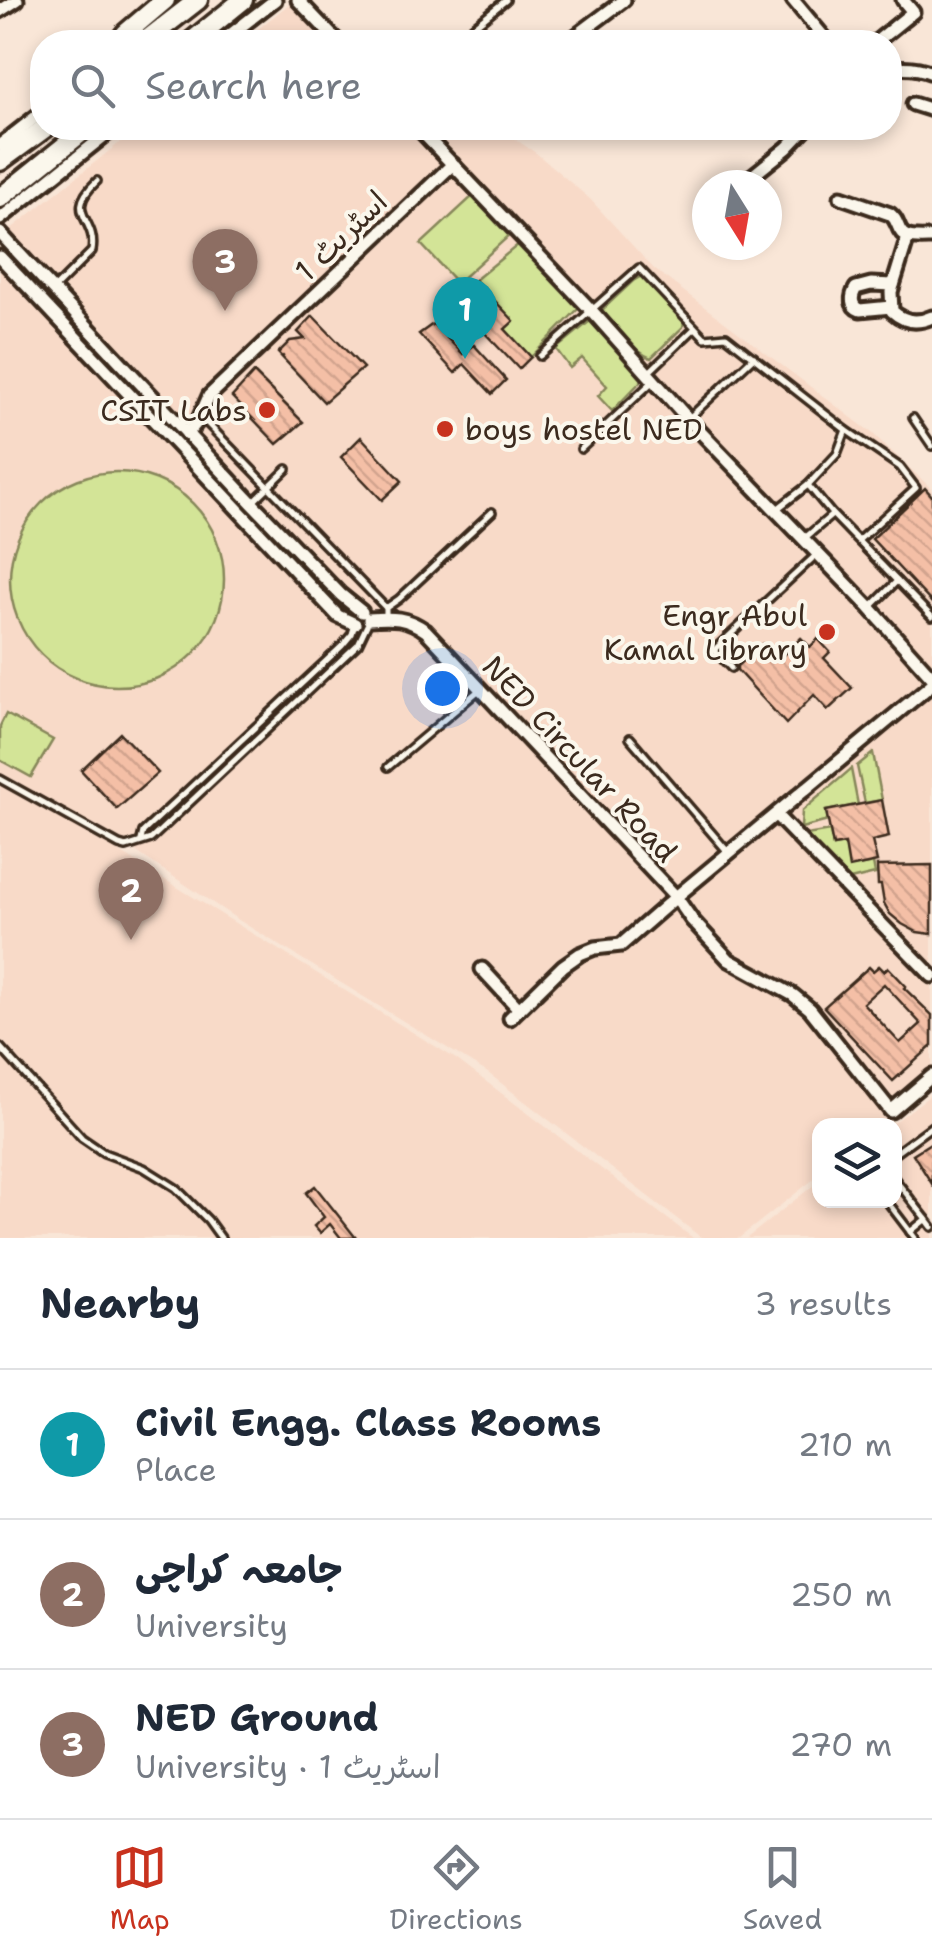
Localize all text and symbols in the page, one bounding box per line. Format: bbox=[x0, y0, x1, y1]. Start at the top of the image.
search box bbox=[30, 30, 902, 140]
icon: search bbox=[65, 58, 120, 113]
text: Search here bbox=[145, 60, 362, 111]
north arrow bbox=[692, 170, 782, 260]
street label: اسٹریٹ 1 bbox=[286, 182, 396, 290]
pin: 3 bbox=[192, 228, 258, 311]
pin: 1 bbox=[432, 276, 498, 359]
place label: CSIT Labs bbox=[100, 390, 247, 431]
marker: CSIT Labs bbox=[256, 399, 278, 421]
place label: boys hostel NED bbox=[465, 409, 703, 450]
marker: boys hostel NED bbox=[434, 418, 456, 440]
place label: Engr Abul Kamal Library bbox=[604, 595, 807, 670]
marker: Engr Abul Kamal Library bbox=[816, 621, 838, 643]
street label: NED Circular Road bbox=[473, 647, 687, 871]
your location bbox=[417, 663, 468, 714]
pin: 2 bbox=[98, 858, 164, 940]
map controls bbox=[812, 1118, 902, 1208]
button: layers bbox=[812, 1118, 902, 1208]
text: Nearby bbox=[40, 1275, 200, 1331]
text: 3 results bbox=[755, 1282, 892, 1325]
text: Civil Engg. Class Rooms bbox=[135, 1397, 601, 1448]
text: 1 bbox=[65, 1423, 80, 1466]
text: 210 m bbox=[798, 1423, 892, 1466]
text: Place bbox=[135, 1448, 217, 1491]
text: جامعہ کراچی bbox=[135, 1544, 343, 1595]
text: 2 bbox=[61, 1573, 84, 1616]
text: 250 m bbox=[790, 1573, 892, 1616]
text: University bbox=[135, 1604, 288, 1647]
text: NED Ground bbox=[135, 1692, 379, 1743]
text: 3 bbox=[61, 1723, 84, 1766]
text: 270 m bbox=[789, 1723, 892, 1766]
text: University · اسٹریٹ 1 bbox=[135, 1745, 441, 1788]
tab: Map bbox=[110, 1840, 170, 1938]
tab: Directions bbox=[389, 1840, 523, 1938]
tab: Saved bbox=[743, 1840, 822, 1938]

